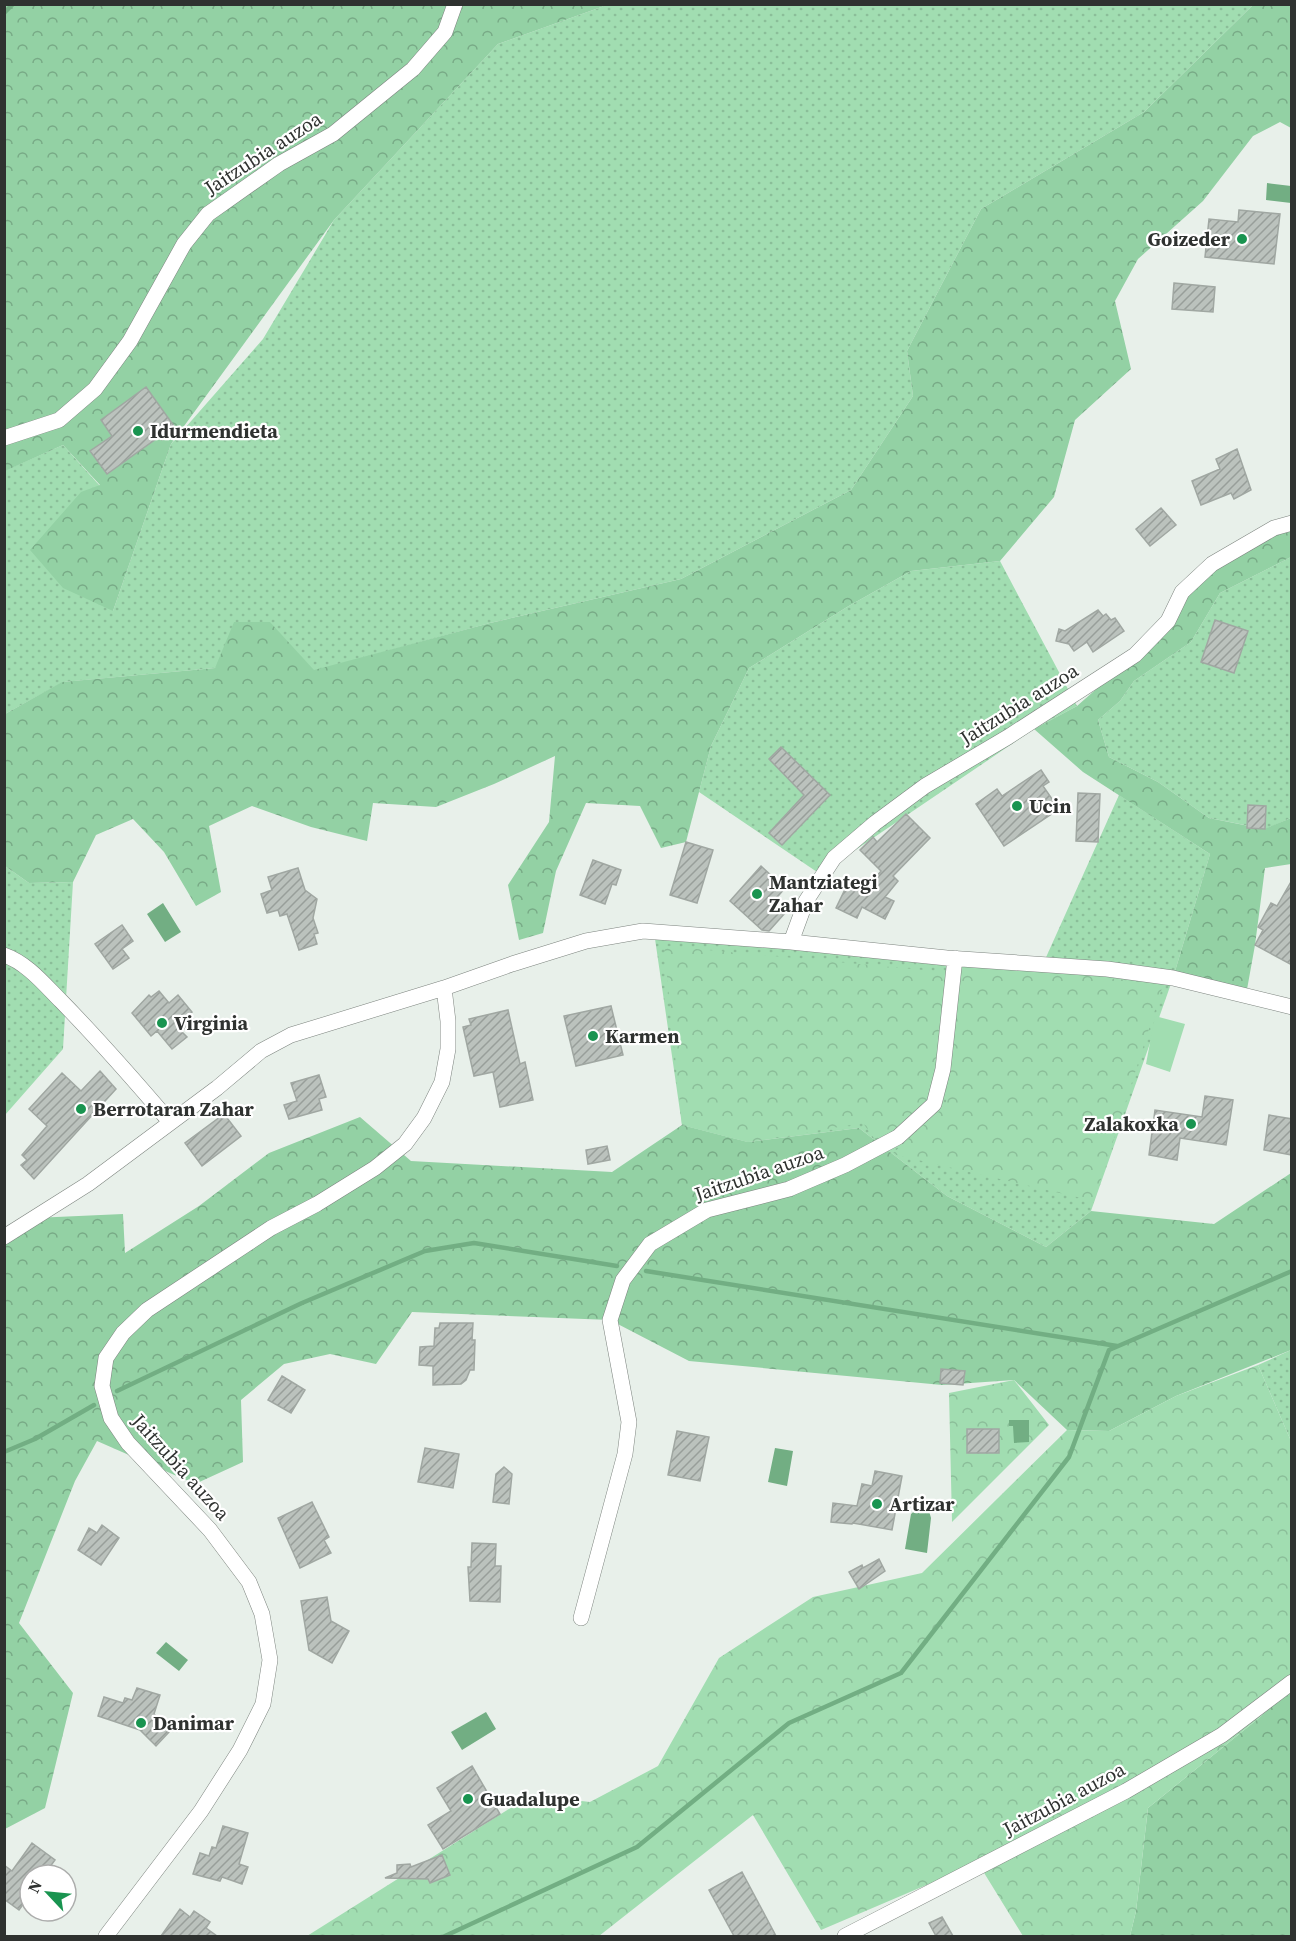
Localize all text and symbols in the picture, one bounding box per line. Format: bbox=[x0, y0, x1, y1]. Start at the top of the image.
street label: Jaitzubia auzoa bbox=[198, 104, 328, 202]
place label: Goizeder bbox=[1148, 225, 1231, 253]
marker: Goizeder bbox=[1235, 232, 1249, 246]
place label: Idurmendieta bbox=[150, 417, 278, 445]
marker: Idurmendieta bbox=[131, 424, 145, 438]
street label: Jaitzubia auzoa bbox=[954, 656, 1084, 752]
place label: Ucin bbox=[1029, 792, 1072, 820]
marker: Ucin bbox=[1010, 799, 1024, 813]
place label: Mantziategi Zahar bbox=[769, 868, 878, 919]
marker: Mantziategi Zahar bbox=[750, 887, 764, 901]
place label: Virginia bbox=[174, 1009, 249, 1037]
marker: Virginia bbox=[155, 1016, 169, 1030]
place label: Karmen bbox=[605, 1022, 680, 1050]
marker: Karmen bbox=[586, 1029, 600, 1043]
place label: Berrotaran Zahar bbox=[93, 1095, 255, 1123]
marker: Berrotaran Zahar bbox=[74, 1102, 88, 1116]
place label: Zalakoxka bbox=[1084, 1110, 1179, 1138]
marker: Zalakoxka bbox=[1184, 1117, 1198, 1131]
street label: Jaitzubia auzoa bbox=[690, 1138, 828, 1209]
street label: Jaitzubia auzoa bbox=[125, 1407, 237, 1527]
place label: Artizar bbox=[889, 1490, 955, 1518]
marker: Artizar bbox=[870, 1497, 884, 1511]
place label: Danimar bbox=[153, 1709, 235, 1737]
marker: Danimar bbox=[134, 1716, 148, 1730]
street label: Jaitzubia auzoa bbox=[997, 1755, 1131, 1843]
place label: Guadalupe bbox=[480, 1785, 580, 1813]
marker: Guadalupe bbox=[461, 1792, 475, 1806]
north arrow bbox=[18, 1863, 78, 1923]
text: N bbox=[22, 1876, 47, 1896]

